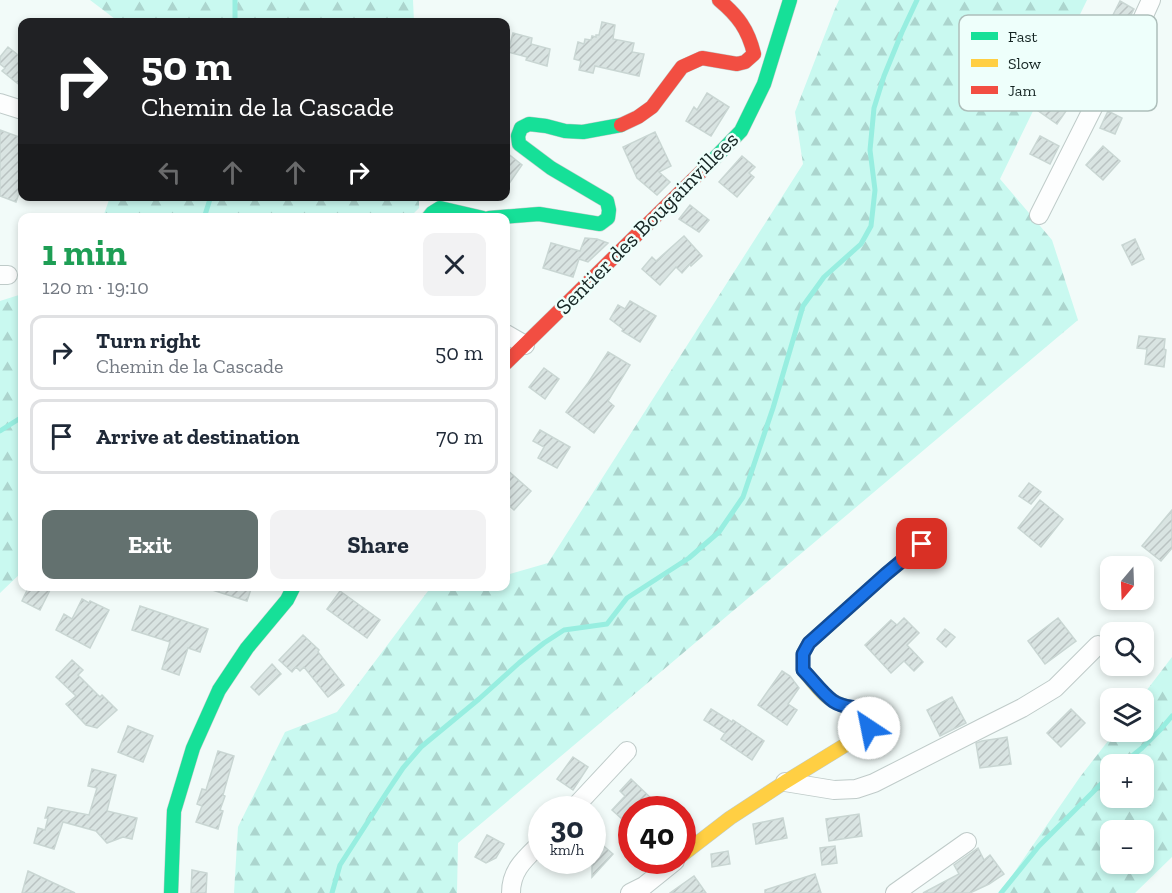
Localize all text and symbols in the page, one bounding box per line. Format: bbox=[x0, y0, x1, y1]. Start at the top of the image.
legend bbox=[959, 15, 1157, 111]
text: Fast bbox=[1008, 27, 1037, 46]
text: 50 m bbox=[141, 40, 232, 91]
icon: right bbox=[42, 42, 120, 120]
text: Slow bbox=[1008, 54, 1042, 73]
text: Jam bbox=[1008, 81, 1037, 100]
text: Chemin de la Cascade bbox=[141, 91, 394, 123]
street label: Sentier des Bougainvillees bbox=[550, 126, 744, 320]
icon: left bbox=[153, 156, 186, 189]
icon: ahead bbox=[216, 156, 249, 189]
icon: ahead bbox=[279, 156, 312, 189]
icon: right bbox=[342, 156, 375, 189]
text: 1 min bbox=[42, 231, 127, 274]
button: close bbox=[423, 233, 486, 296]
text: 120 m · 19:10 bbox=[42, 275, 149, 299]
text: Turn right bbox=[96, 327, 200, 354]
icon: right bbox=[45, 336, 78, 369]
text: 50 m bbox=[435, 339, 483, 366]
text: Chemin de la Cascade bbox=[96, 354, 283, 378]
icon: arrive bbox=[45, 420, 78, 453]
text: Arrive at destination bbox=[96, 423, 299, 450]
text: 70 m bbox=[436, 423, 483, 450]
button: Exit bbox=[42, 510, 258, 579]
button: Share bbox=[270, 510, 486, 579]
pin bbox=[896, 518, 947, 569]
icon: arrive bbox=[905, 527, 938, 560]
north arrow bbox=[1100, 556, 1154, 610]
map controls bbox=[1100, 556, 1154, 874]
button: search bbox=[1100, 622, 1154, 676]
button: layers bbox=[1100, 688, 1154, 742]
position arrow bbox=[837, 696, 901, 760]
button: + bbox=[1100, 754, 1154, 808]
speed limit sign: 40 bbox=[618, 796, 696, 874]
text: 30 bbox=[550, 810, 584, 846]
button: − bbox=[1100, 820, 1154, 874]
text: km/h bbox=[550, 841, 584, 859]

